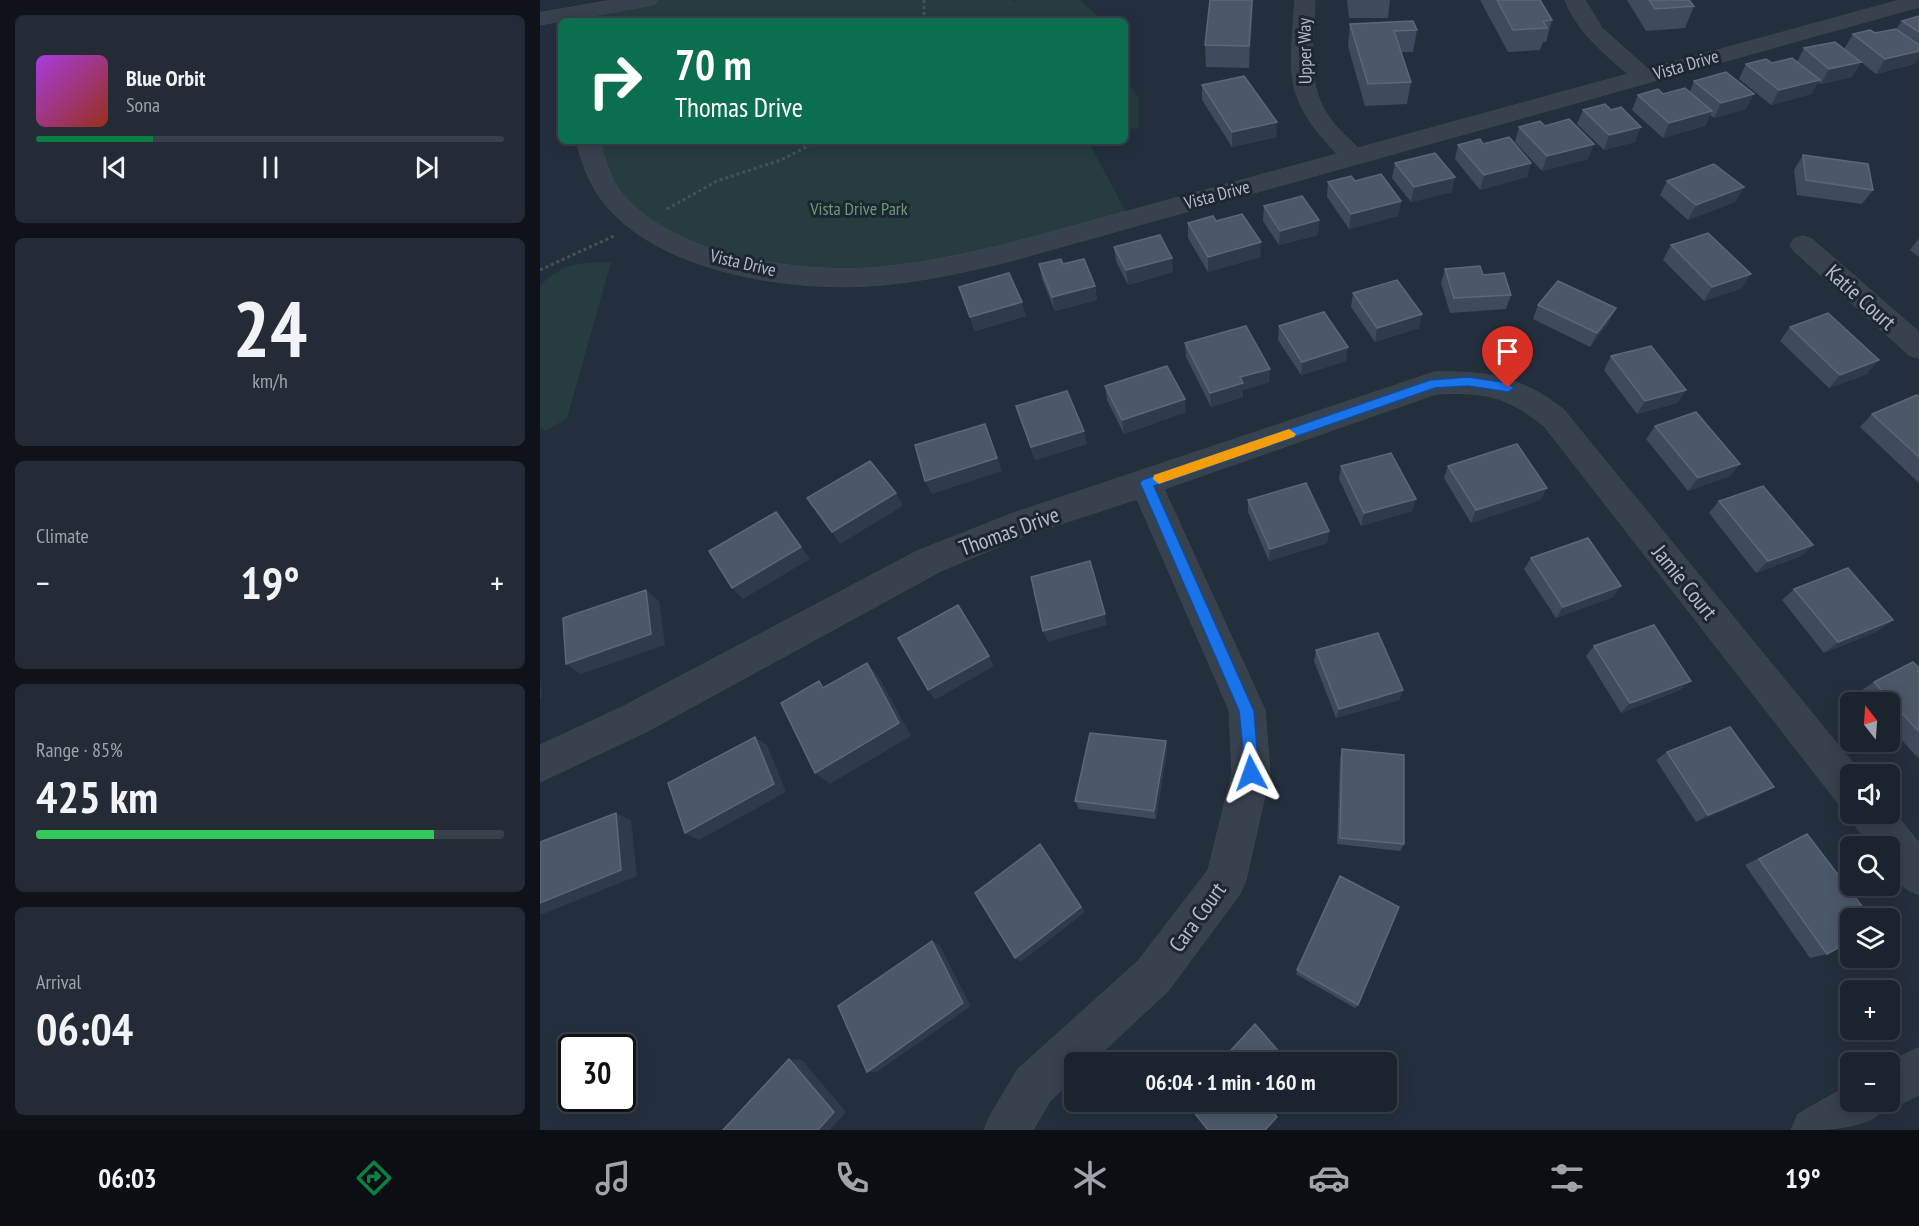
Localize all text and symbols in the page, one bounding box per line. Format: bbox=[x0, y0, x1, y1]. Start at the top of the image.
street label: Upper Way bbox=[1292, 17, 1317, 84]
text: 70 m bbox=[675, 37, 752, 92]
icon: right bbox=[576, 42, 654, 120]
street label: Vista Drive bbox=[1650, 44, 1721, 85]
text: Blue Orbit bbox=[126, 64, 205, 92]
text: Thomas Drive bbox=[675, 90, 803, 124]
text: Sona bbox=[126, 92, 160, 118]
icon: previous bbox=[98, 151, 131, 184]
icon: pause bbox=[254, 151, 287, 184]
icon: next bbox=[410, 151, 443, 184]
street label: Vista Drive bbox=[1181, 175, 1252, 215]
park label: Vista Drive Park bbox=[809, 197, 908, 220]
street label: Vista Drive bbox=[707, 244, 778, 281]
street label: Katie Court bbox=[1820, 258, 1902, 336]
text: 24 bbox=[233, 278, 307, 379]
pin bbox=[1482, 326, 1533, 388]
icon: arrive bbox=[1491, 335, 1524, 368]
text: km/h bbox=[252, 368, 288, 394]
street label: Thomas Drive bbox=[955, 500, 1063, 562]
text: Climate bbox=[36, 523, 89, 549]
street label: Jamie Court bbox=[1646, 538, 1724, 625]
text: 19° bbox=[240, 553, 300, 611]
text: − bbox=[36, 561, 50, 604]
text: + bbox=[490, 561, 504, 604]
north arrow bbox=[1840, 692, 1900, 752]
map controls bbox=[1840, 692, 1900, 1112]
text: Range · 85% bbox=[36, 737, 123, 763]
position arrow bbox=[1219, 741, 1283, 805]
button: sound bbox=[1840, 764, 1900, 824]
text: 425 km bbox=[36, 767, 158, 825]
button: search bbox=[1840, 836, 1900, 896]
street label: Cara Court bbox=[1162, 877, 1232, 957]
button: layers bbox=[1840, 908, 1900, 968]
text: Arrival bbox=[36, 969, 81, 995]
button: + bbox=[1840, 980, 1900, 1040]
text: 06:04 bbox=[36, 999, 133, 1057]
speed limit sign: 30 bbox=[558, 1034, 636, 1112]
button: − bbox=[1840, 1052, 1900, 1112]
text: 06:04 · 1 min · 160 m bbox=[1145, 1068, 1316, 1096]
icon: directions bbox=[353, 1157, 395, 1199]
icon: music bbox=[592, 1157, 634, 1199]
icon: phone bbox=[831, 1157, 873, 1199]
icon: climate bbox=[1069, 1157, 1111, 1199]
icon: car bbox=[1308, 1157, 1350, 1199]
icon: filters bbox=[1546, 1157, 1588, 1199]
text: 06:03 bbox=[98, 1161, 157, 1195]
text: 19° bbox=[1785, 1161, 1821, 1195]

